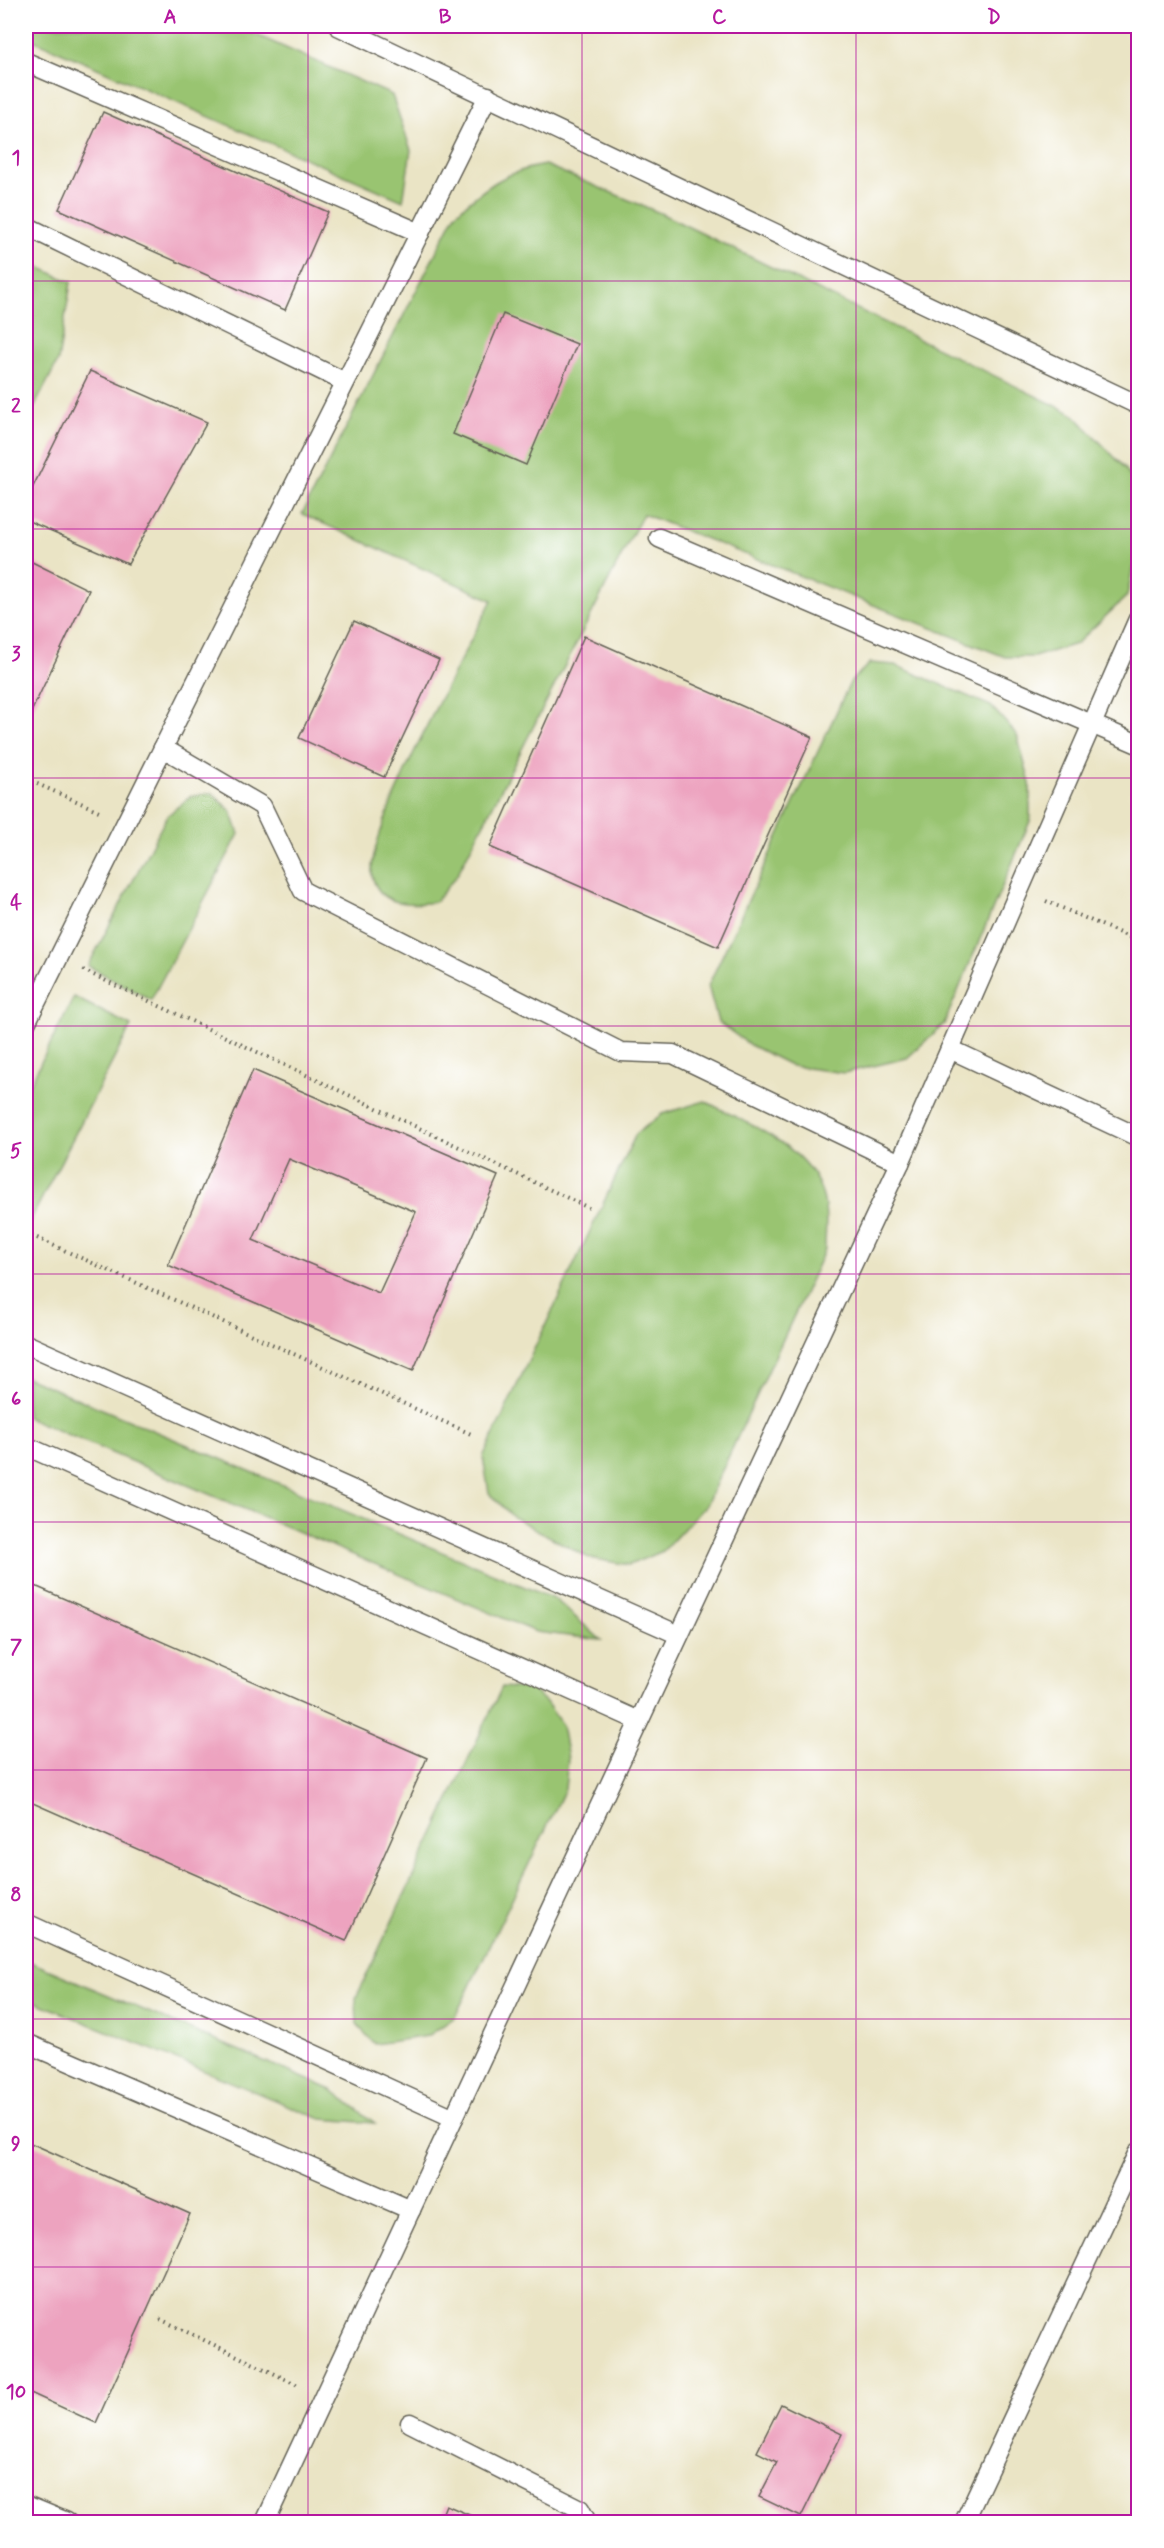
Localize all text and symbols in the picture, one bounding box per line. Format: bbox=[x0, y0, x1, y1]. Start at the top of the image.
text: A bbox=[163, 4, 177, 31]
text: B bbox=[439, 4, 452, 31]
text: C bbox=[712, 4, 727, 31]
text: D bbox=[987, 4, 1001, 31]
text: 1 bbox=[12, 145, 20, 172]
text: 2 bbox=[11, 393, 21, 420]
text: 3 bbox=[11, 641, 21, 668]
text: 4 bbox=[10, 890, 22, 917]
text: 5 bbox=[10, 1138, 22, 1165]
text: 6 bbox=[11, 1386, 21, 1413]
text: 7 bbox=[10, 1634, 22, 1661]
text: 8 bbox=[10, 1882, 22, 1909]
text: 9 bbox=[11, 2131, 21, 2158]
text: 10 bbox=[6, 2379, 26, 2406]

